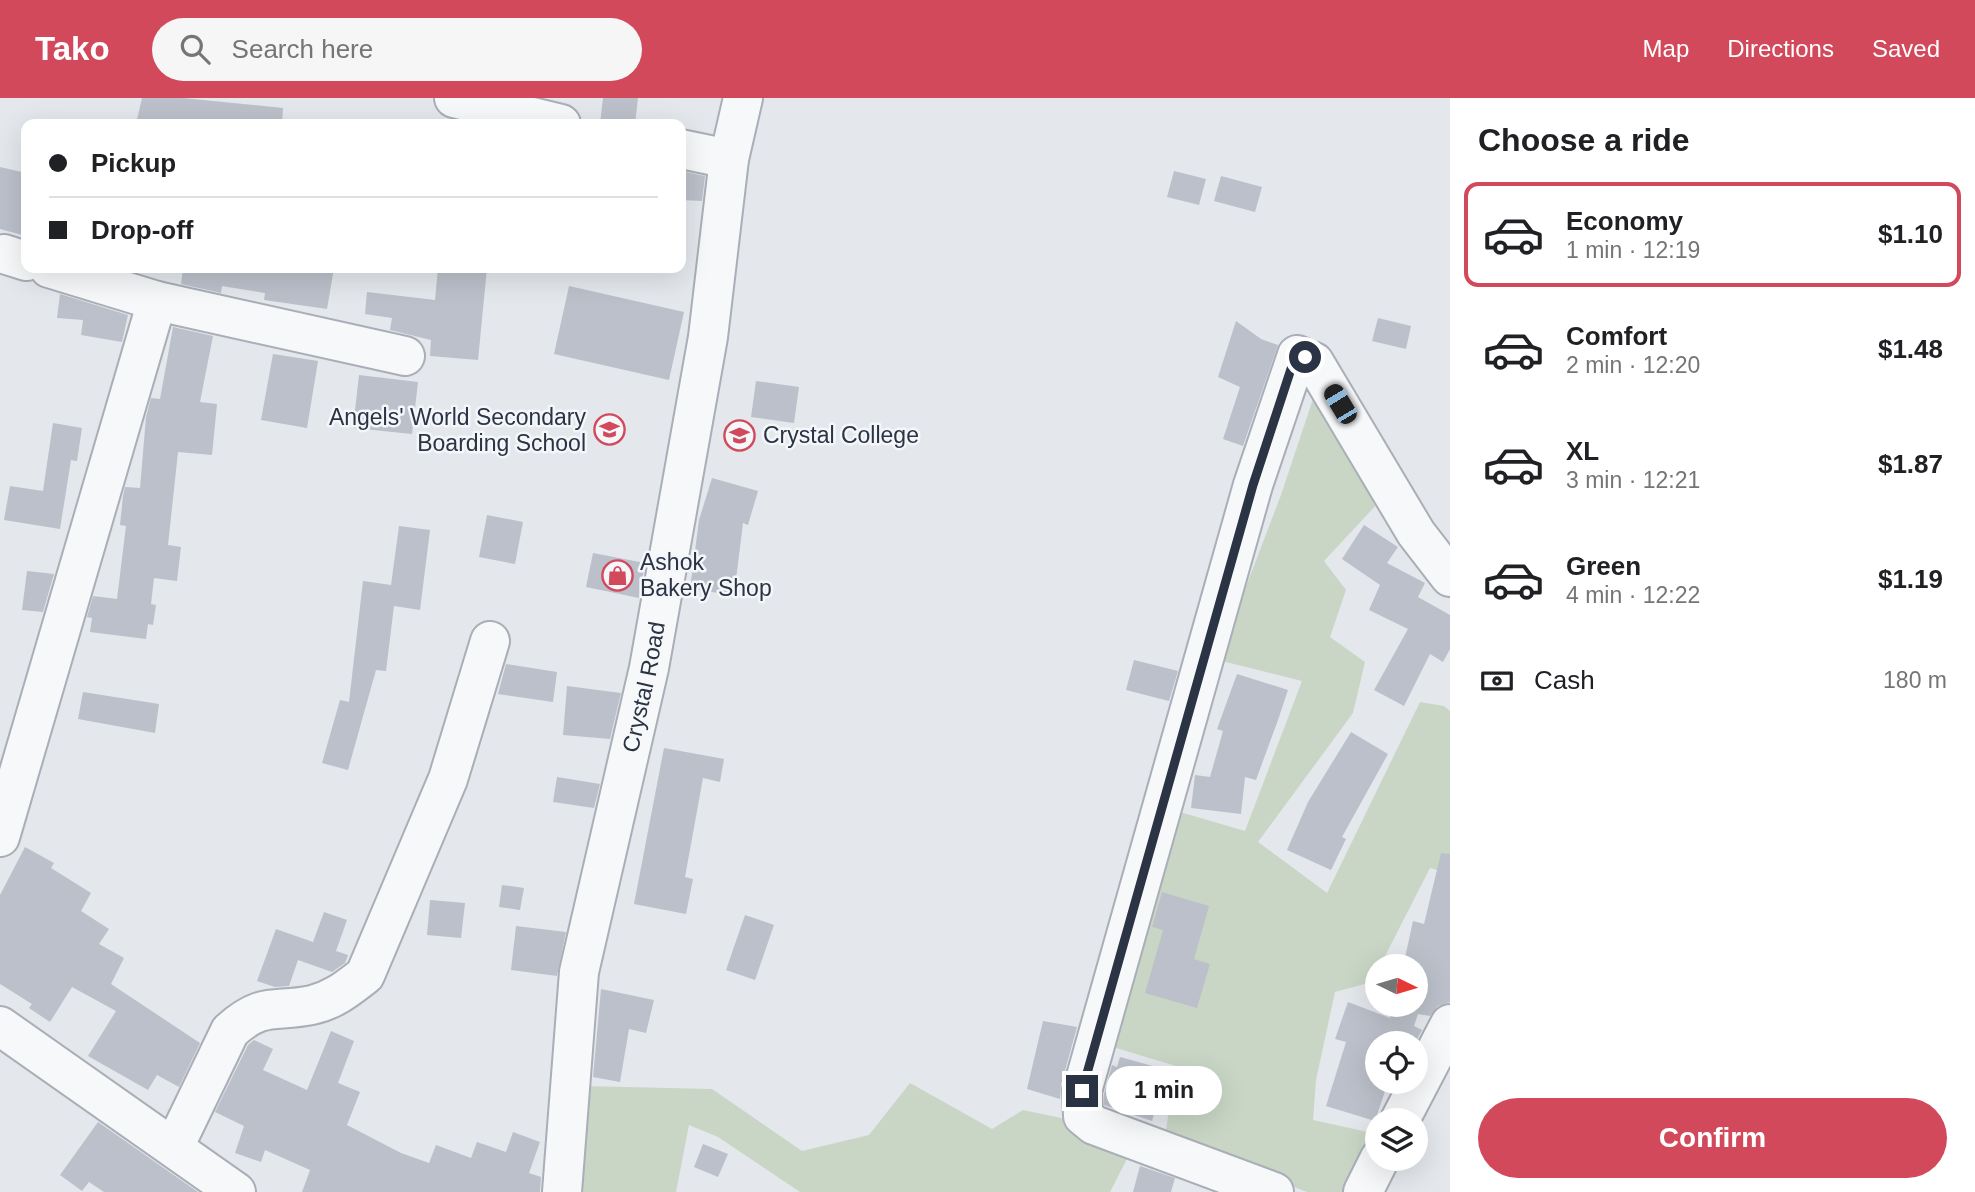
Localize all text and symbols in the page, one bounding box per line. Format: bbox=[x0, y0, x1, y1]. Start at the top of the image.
search box bbox=[152, 18, 642, 81]
text: Tako bbox=[35, 30, 110, 67]
icon: search bbox=[176, 30, 214, 68]
text: Search here bbox=[232, 34, 373, 64]
text: Map bbox=[1643, 35, 1689, 62]
text: Directions bbox=[1727, 35, 1834, 62]
text: Saved bbox=[1872, 35, 1940, 62]
text: Choose a ride bbox=[1478, 122, 1690, 158]
text: Pickup bbox=[91, 148, 176, 178]
icon: car bbox=[1482, 203, 1545, 266]
text: Economy bbox=[1566, 206, 1683, 236]
text: Drop-off bbox=[91, 215, 194, 245]
text: $1.10 bbox=[1878, 219, 1943, 249]
text: 1 min · 12:19 bbox=[1566, 237, 1700, 263]
icon: car bbox=[1482, 318, 1545, 381]
text: Comfort bbox=[1566, 321, 1667, 351]
text: $1.48 bbox=[1878, 334, 1943, 364]
route start bbox=[1289, 341, 1321, 373]
text: 2 min · 12:20 bbox=[1566, 352, 1700, 378]
car bbox=[1321, 381, 1360, 427]
place label: Angels' World Secondary Boarding School bbox=[329, 404, 586, 456]
school or university icon: Angels' World Secondary Boarding School bbox=[592, 413, 626, 447]
school or university icon: Crystal College bbox=[723, 418, 757, 452]
place label: Crystal College bbox=[763, 422, 919, 448]
icon: car bbox=[1482, 433, 1545, 496]
text: XL bbox=[1566, 436, 1599, 466]
text: $1.87 bbox=[1878, 449, 1943, 479]
text: 3 min · 12:21 bbox=[1566, 467, 1700, 493]
icon: car bbox=[1482, 548, 1545, 611]
place label: Ashok Bakery Shop bbox=[640, 549, 772, 601]
text: Green bbox=[1566, 551, 1641, 581]
shop icon: Ashok Bakery Shop bbox=[600, 558, 634, 592]
text: $1.19 bbox=[1878, 564, 1943, 594]
text: 4 min · 12:22 bbox=[1566, 582, 1700, 608]
street label: Crystal Road bbox=[617, 620, 670, 755]
icon: cash bbox=[1478, 662, 1516, 700]
text: Cash bbox=[1534, 665, 1595, 695]
text: 180 m bbox=[1883, 667, 1947, 693]
north arrow bbox=[1365, 954, 1428, 1017]
map controls bbox=[1365, 954, 1428, 1171]
button: locate bbox=[1365, 1031, 1428, 1094]
callout: 1 min bbox=[1106, 1066, 1222, 1116]
route end bbox=[1066, 1075, 1098, 1107]
text: 1 min bbox=[1134, 1077, 1194, 1103]
button: Confirm bbox=[1478, 1098, 1947, 1178]
button: layers bbox=[1365, 1108, 1428, 1171]

